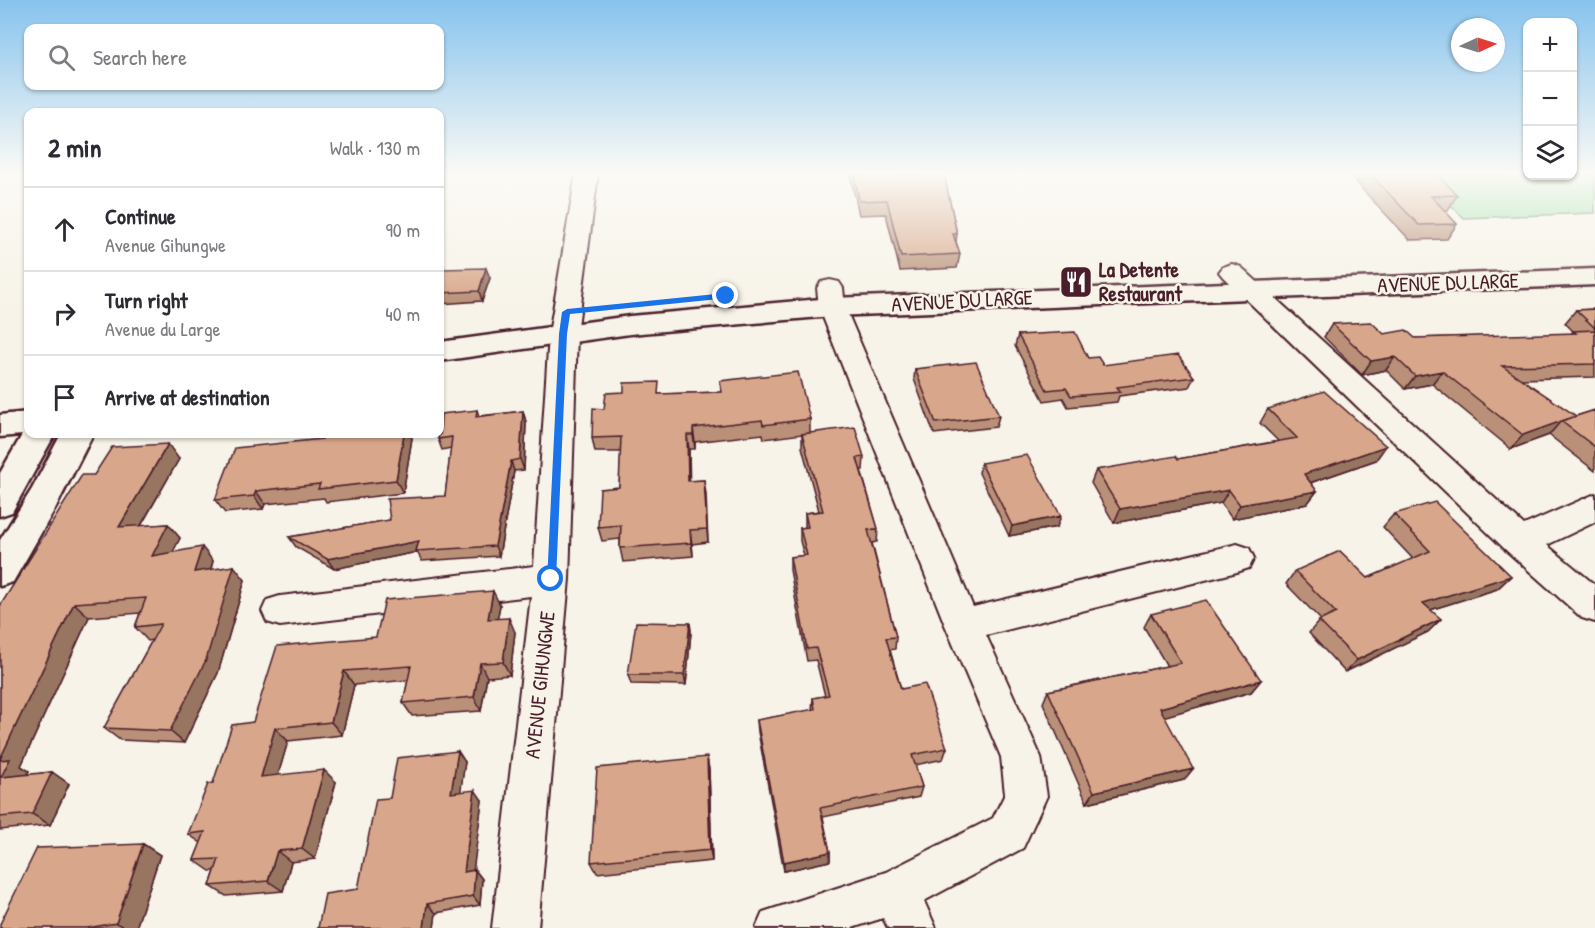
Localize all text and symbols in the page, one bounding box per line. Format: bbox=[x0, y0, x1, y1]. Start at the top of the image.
north arrow bbox=[1451, 18, 1505, 72]
map controls bbox=[1523, 18, 1577, 180]
button: + bbox=[1523, 18, 1577, 72]
search box bbox=[24, 24, 444, 90]
icon: search bbox=[45, 41, 78, 74]
text: Search here bbox=[93, 42, 187, 72]
button: − bbox=[1523, 72, 1577, 126]
button: layers bbox=[1523, 126, 1577, 180]
text: 2 min bbox=[48, 130, 101, 165]
text: Walk · 130 m bbox=[330, 134, 420, 161]
text: Continue bbox=[105, 201, 176, 231]
icon: ahead bbox=[48, 213, 81, 246]
text: 90 m bbox=[386, 216, 420, 243]
text: Avenue Gihungwe bbox=[105, 231, 226, 258]
place label: La Detente Restaurant bbox=[1099, 255, 1183, 308]
restaurant icon: La Detente Restaurant bbox=[1058, 264, 1094, 300]
street label: AVENUE DU LARGE bbox=[1377, 266, 1519, 299]
route end bbox=[712, 282, 738, 308]
street label: AVENUE DU LARGE bbox=[891, 282, 1033, 319]
text: Turn right bbox=[105, 285, 188, 315]
icon: right bbox=[48, 297, 81, 330]
text: 40 m bbox=[385, 300, 420, 327]
text: Avenue du Large bbox=[105, 315, 221, 342]
icon: arrive bbox=[48, 381, 81, 414]
text: Arrive at destination bbox=[105, 382, 270, 412]
route start bbox=[537, 565, 563, 591]
street label: AVENUE GIHUNGWE bbox=[517, 610, 562, 760]

